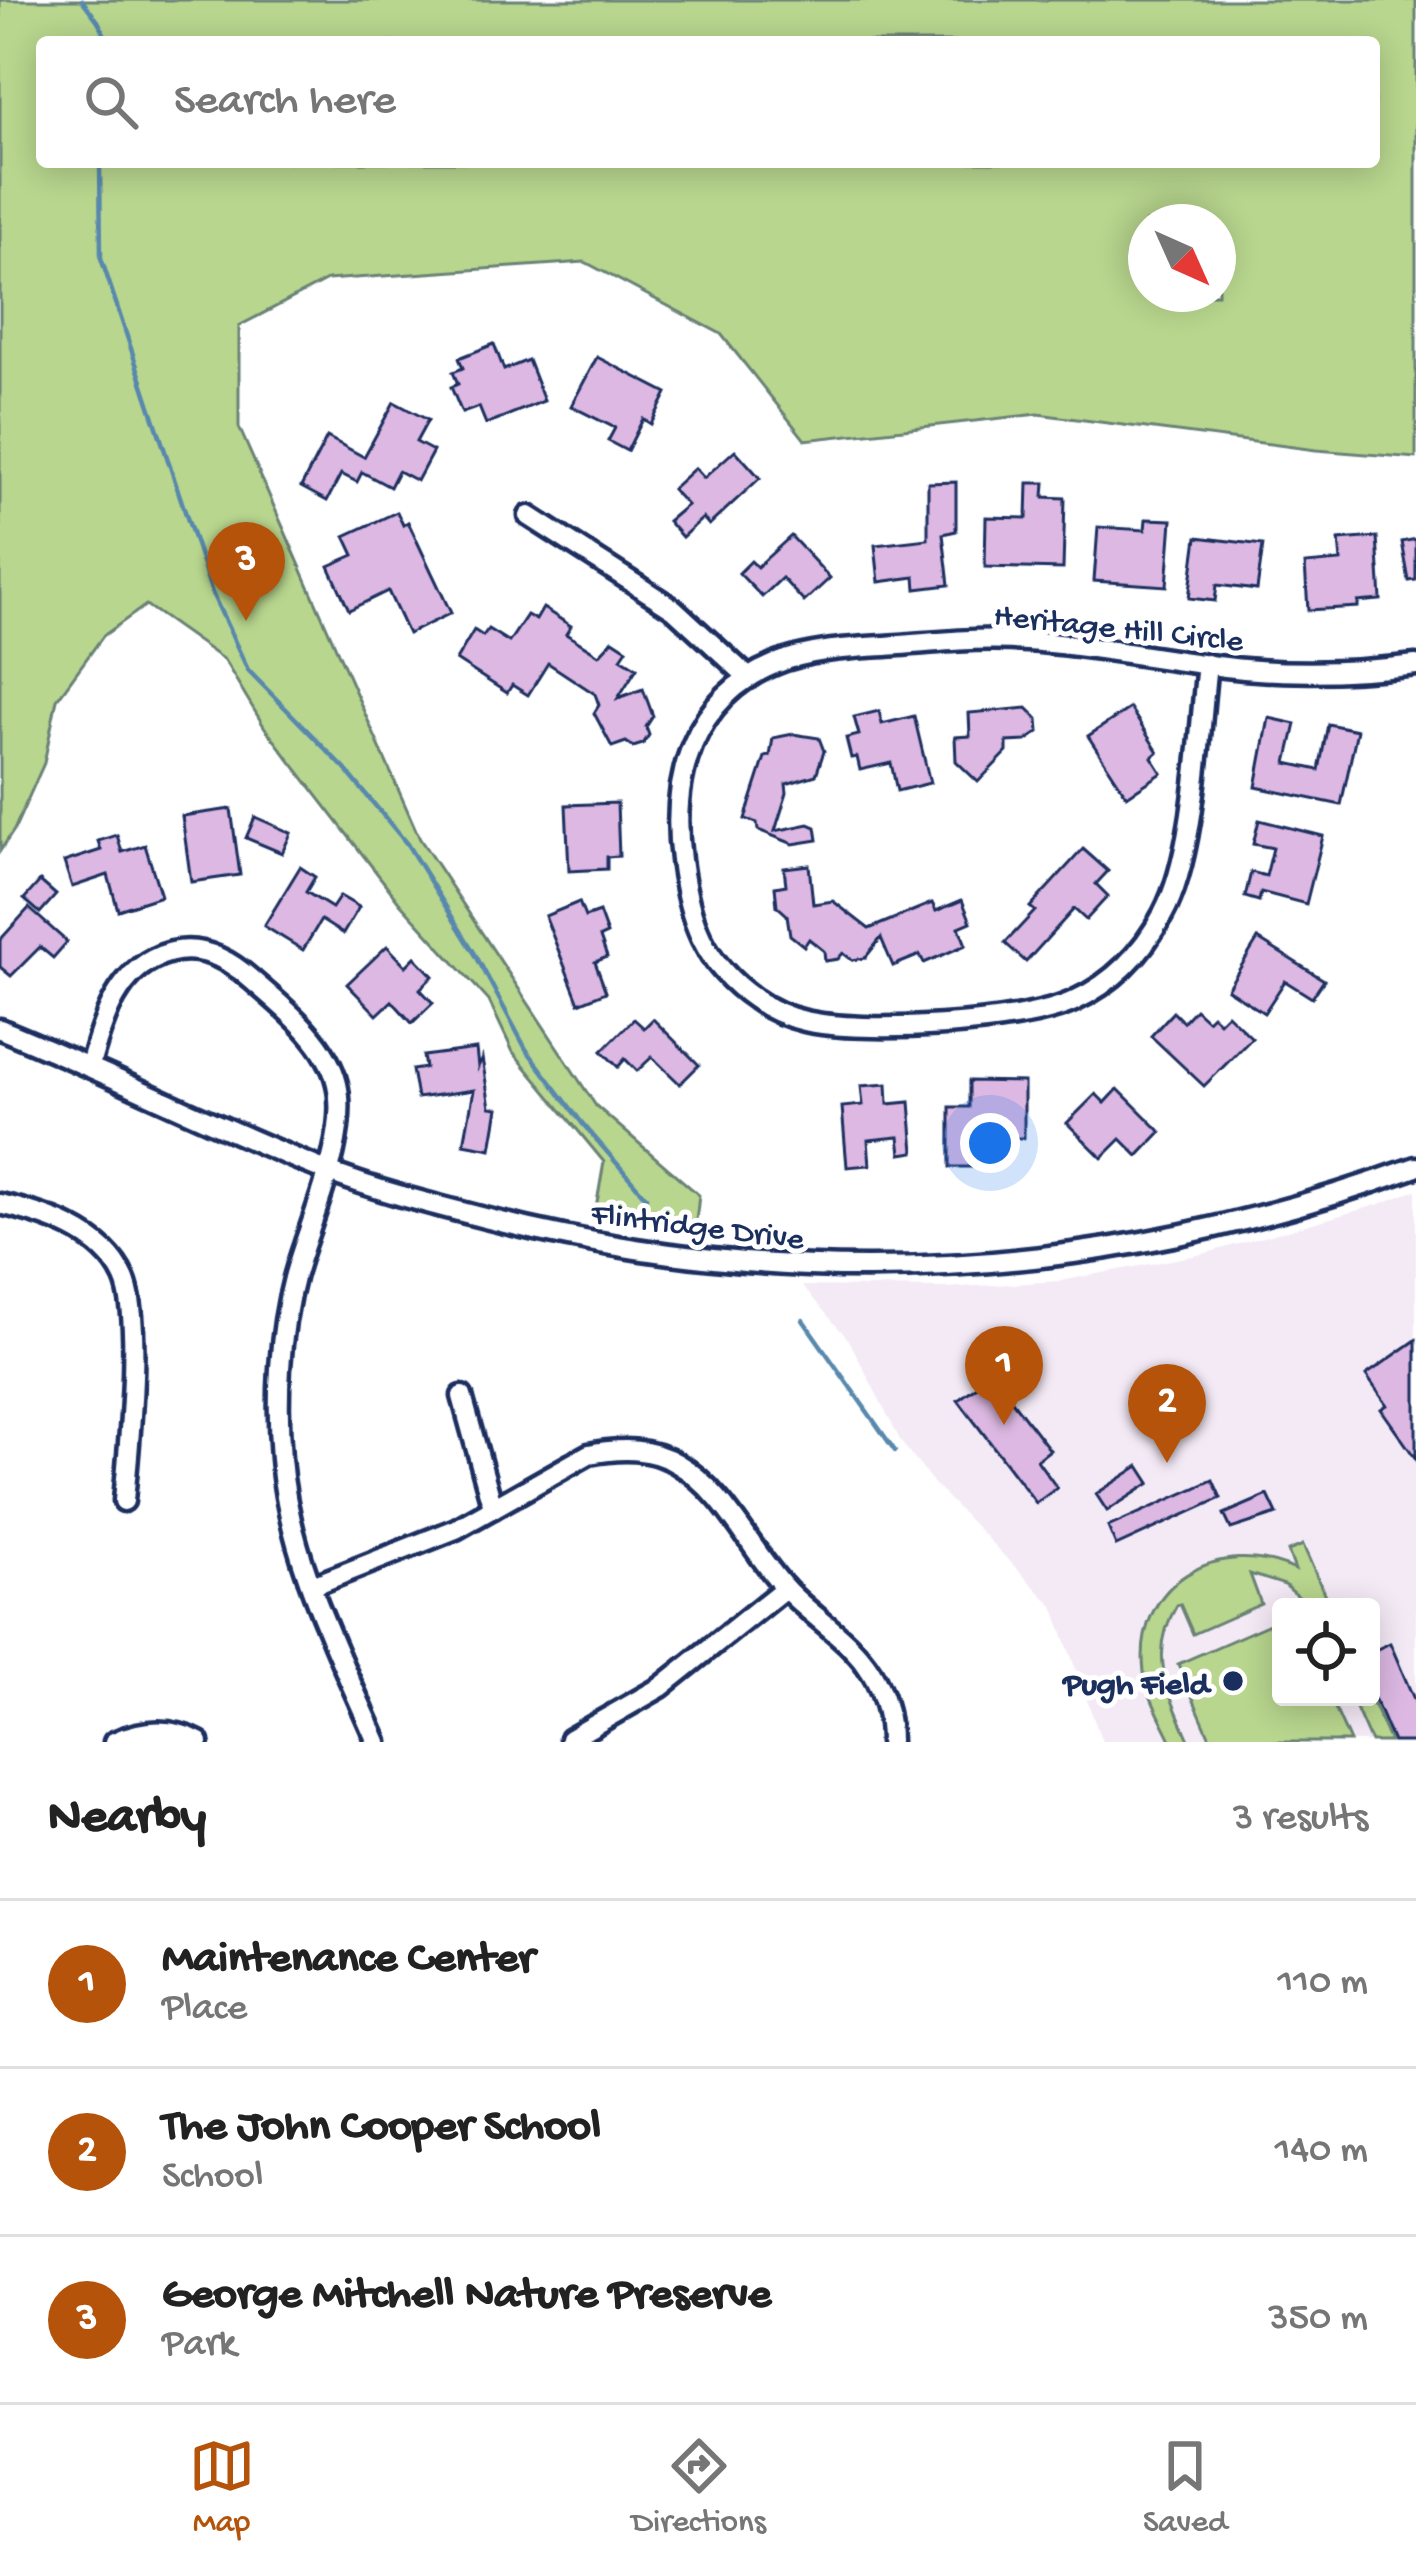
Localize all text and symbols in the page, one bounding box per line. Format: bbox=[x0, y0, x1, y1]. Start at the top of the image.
search box bbox=[36, 36, 1380, 168]
icon: search bbox=[78, 69, 144, 135]
text: Search here bbox=[174, 76, 396, 129]
north arrow bbox=[1128, 204, 1236, 312]
pin: 3 bbox=[207, 522, 285, 621]
street label: Heritage Hill Circle bbox=[992, 599, 1246, 663]
your location bbox=[960, 1113, 1020, 1173]
street label: Flintridge Drive bbox=[588, 1197, 807, 1261]
pin: 1 bbox=[965, 1326, 1043, 1425]
pin: 2 bbox=[1128, 1364, 1206, 1463]
map controls bbox=[1272, 1598, 1380, 1706]
button: locate bbox=[1272, 1598, 1380, 1706]
place label: Pugh Field bbox=[1061, 1668, 1213, 1706]
marker: Pugh Field bbox=[1220, 1668, 1246, 1694]
text: Nearby bbox=[48, 1790, 206, 1850]
text: 3 results bbox=[1233, 1797, 1368, 1843]
text: Maintenance Center bbox=[162, 1934, 534, 1987]
text: 1 bbox=[79, 1961, 95, 2007]
text: 110 m bbox=[1277, 1961, 1368, 2007]
text: Place bbox=[162, 1987, 247, 2033]
text: The John Cooper School bbox=[162, 2102, 601, 2155]
text: 2 bbox=[77, 2129, 97, 2175]
text: 140 m bbox=[1275, 2129, 1368, 2175]
text: School bbox=[162, 2155, 263, 2201]
text: George Mitchell Nature Preserve bbox=[162, 2270, 771, 2323]
text: 3 bbox=[77, 2297, 97, 2343]
text: 350 m bbox=[1268, 2297, 1368, 2343]
text: Park bbox=[162, 2323, 236, 2369]
tab: Map bbox=[189, 2433, 255, 2543]
tab: Directions bbox=[632, 2433, 766, 2543]
tab: Saved bbox=[1143, 2433, 1227, 2543]

